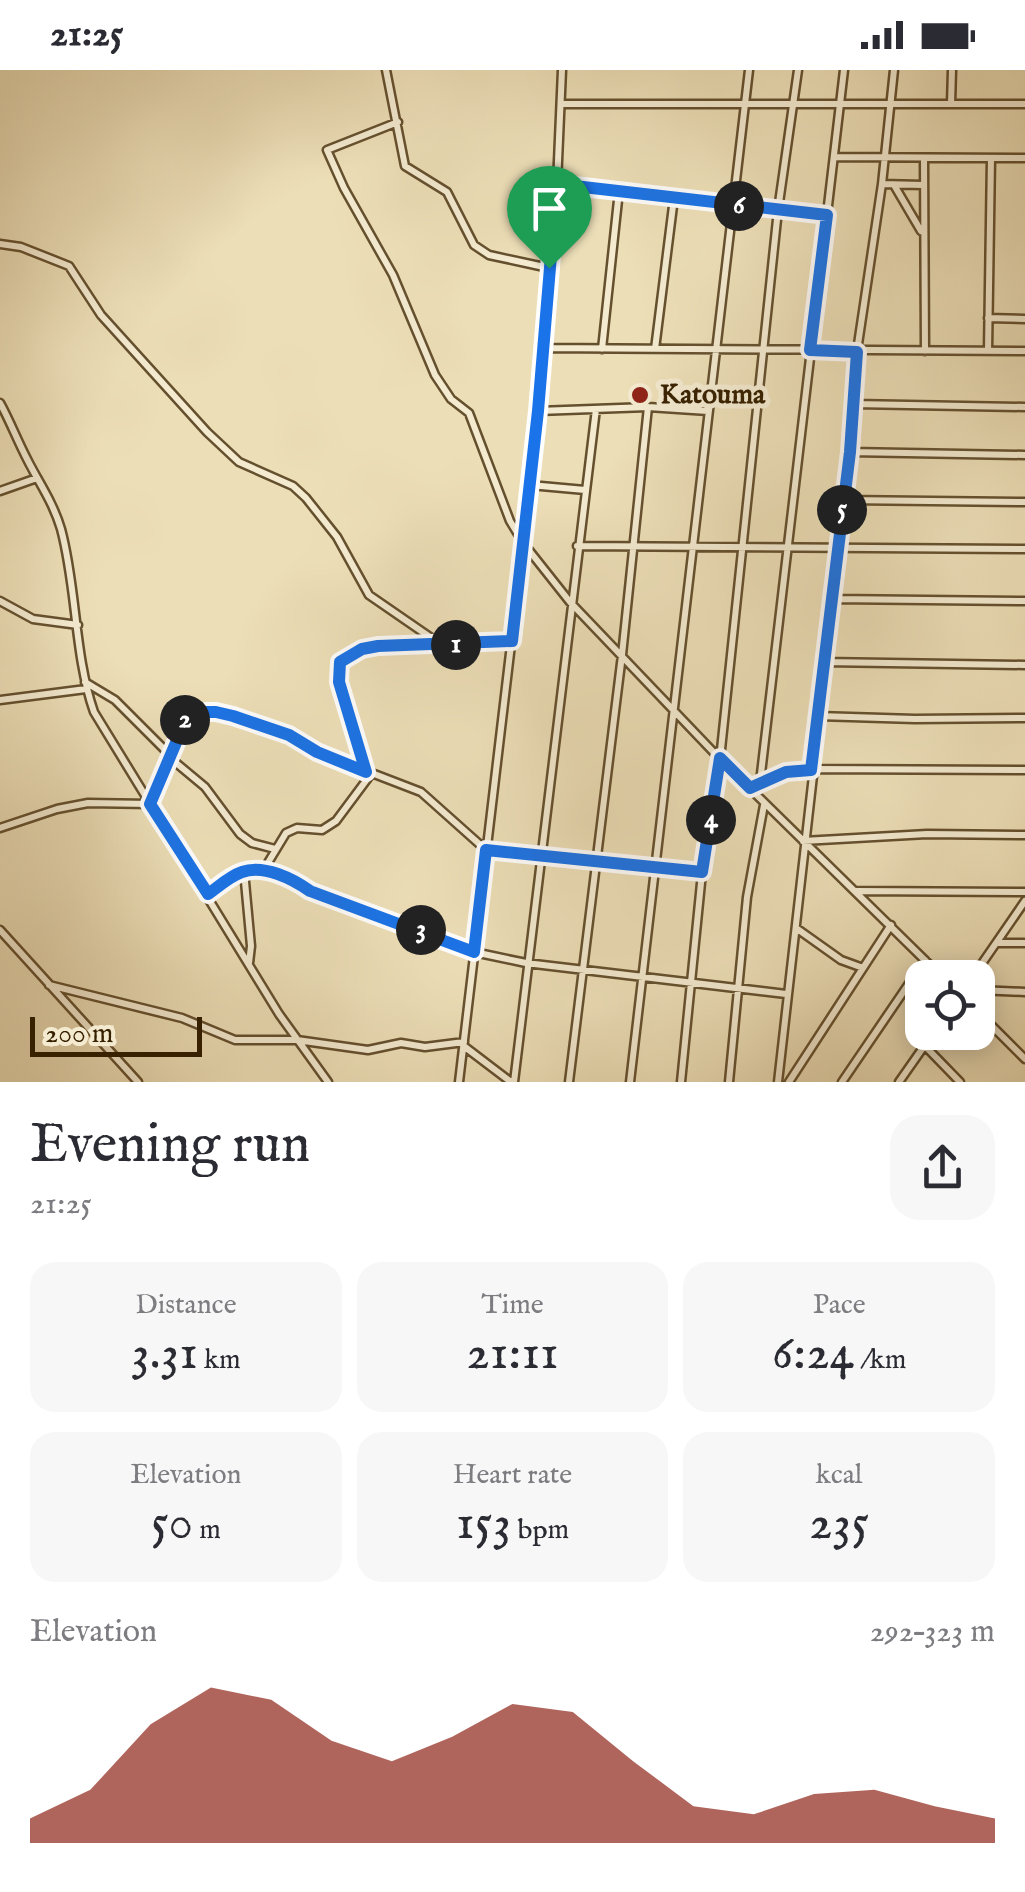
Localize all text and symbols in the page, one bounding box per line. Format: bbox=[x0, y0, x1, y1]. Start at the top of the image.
text: 21:25 bbox=[50, 11, 124, 59]
pin bbox=[507, 166, 592, 269]
icon: arrive bbox=[522, 181, 577, 236]
pin: 6 bbox=[714, 181, 764, 231]
text: 6 bbox=[733, 188, 745, 223]
place label: Katouma bbox=[660, 378, 766, 413]
marker: Katouma bbox=[629, 384, 651, 406]
pin: 5 bbox=[817, 485, 867, 535]
text: 5 bbox=[837, 492, 847, 527]
pin: 1 bbox=[431, 620, 481, 670]
text: 1 bbox=[451, 627, 461, 662]
pin: 2 bbox=[160, 695, 210, 745]
text: 2 bbox=[178, 702, 192, 737]
pin: 4 bbox=[686, 795, 736, 845]
text: 4 bbox=[704, 802, 718, 837]
pin: 3 bbox=[396, 905, 446, 955]
text: 3 bbox=[416, 912, 426, 947]
map controls bbox=[905, 960, 995, 1050]
button: locate bbox=[905, 960, 995, 1050]
scale bar bbox=[30, 1012, 202, 1056]
text: 200 m bbox=[45, 1017, 113, 1052]
text: Evening run bbox=[30, 1111, 310, 1181]
button: share bbox=[890, 1115, 995, 1220]
text: 21:25 bbox=[30, 1184, 92, 1225]
text: Distance bbox=[135, 1288, 236, 1323]
text: Time bbox=[481, 1288, 544, 1323]
text: Pace bbox=[813, 1288, 866, 1323]
text: 3.31 bbox=[131, 1323, 198, 1386]
text: 21:11 bbox=[466, 1323, 559, 1386]
text: 6:24 bbox=[772, 1323, 854, 1386]
text: km bbox=[198, 1343, 241, 1378]
text: /km bbox=[854, 1343, 906, 1378]
text: Elevation bbox=[130, 1458, 241, 1493]
text: Heart rate bbox=[453, 1458, 572, 1493]
text: kcal bbox=[816, 1458, 862, 1493]
text: 50 bbox=[151, 1493, 193, 1556]
text: 153 bbox=[456, 1493, 511, 1556]
text: 235 bbox=[809, 1493, 869, 1556]
text: m bbox=[193, 1513, 221, 1548]
text: bpm bbox=[511, 1513, 569, 1548]
text: Elevation bbox=[30, 1612, 157, 1653]
text: 292–323 m bbox=[870, 1612, 995, 1653]

